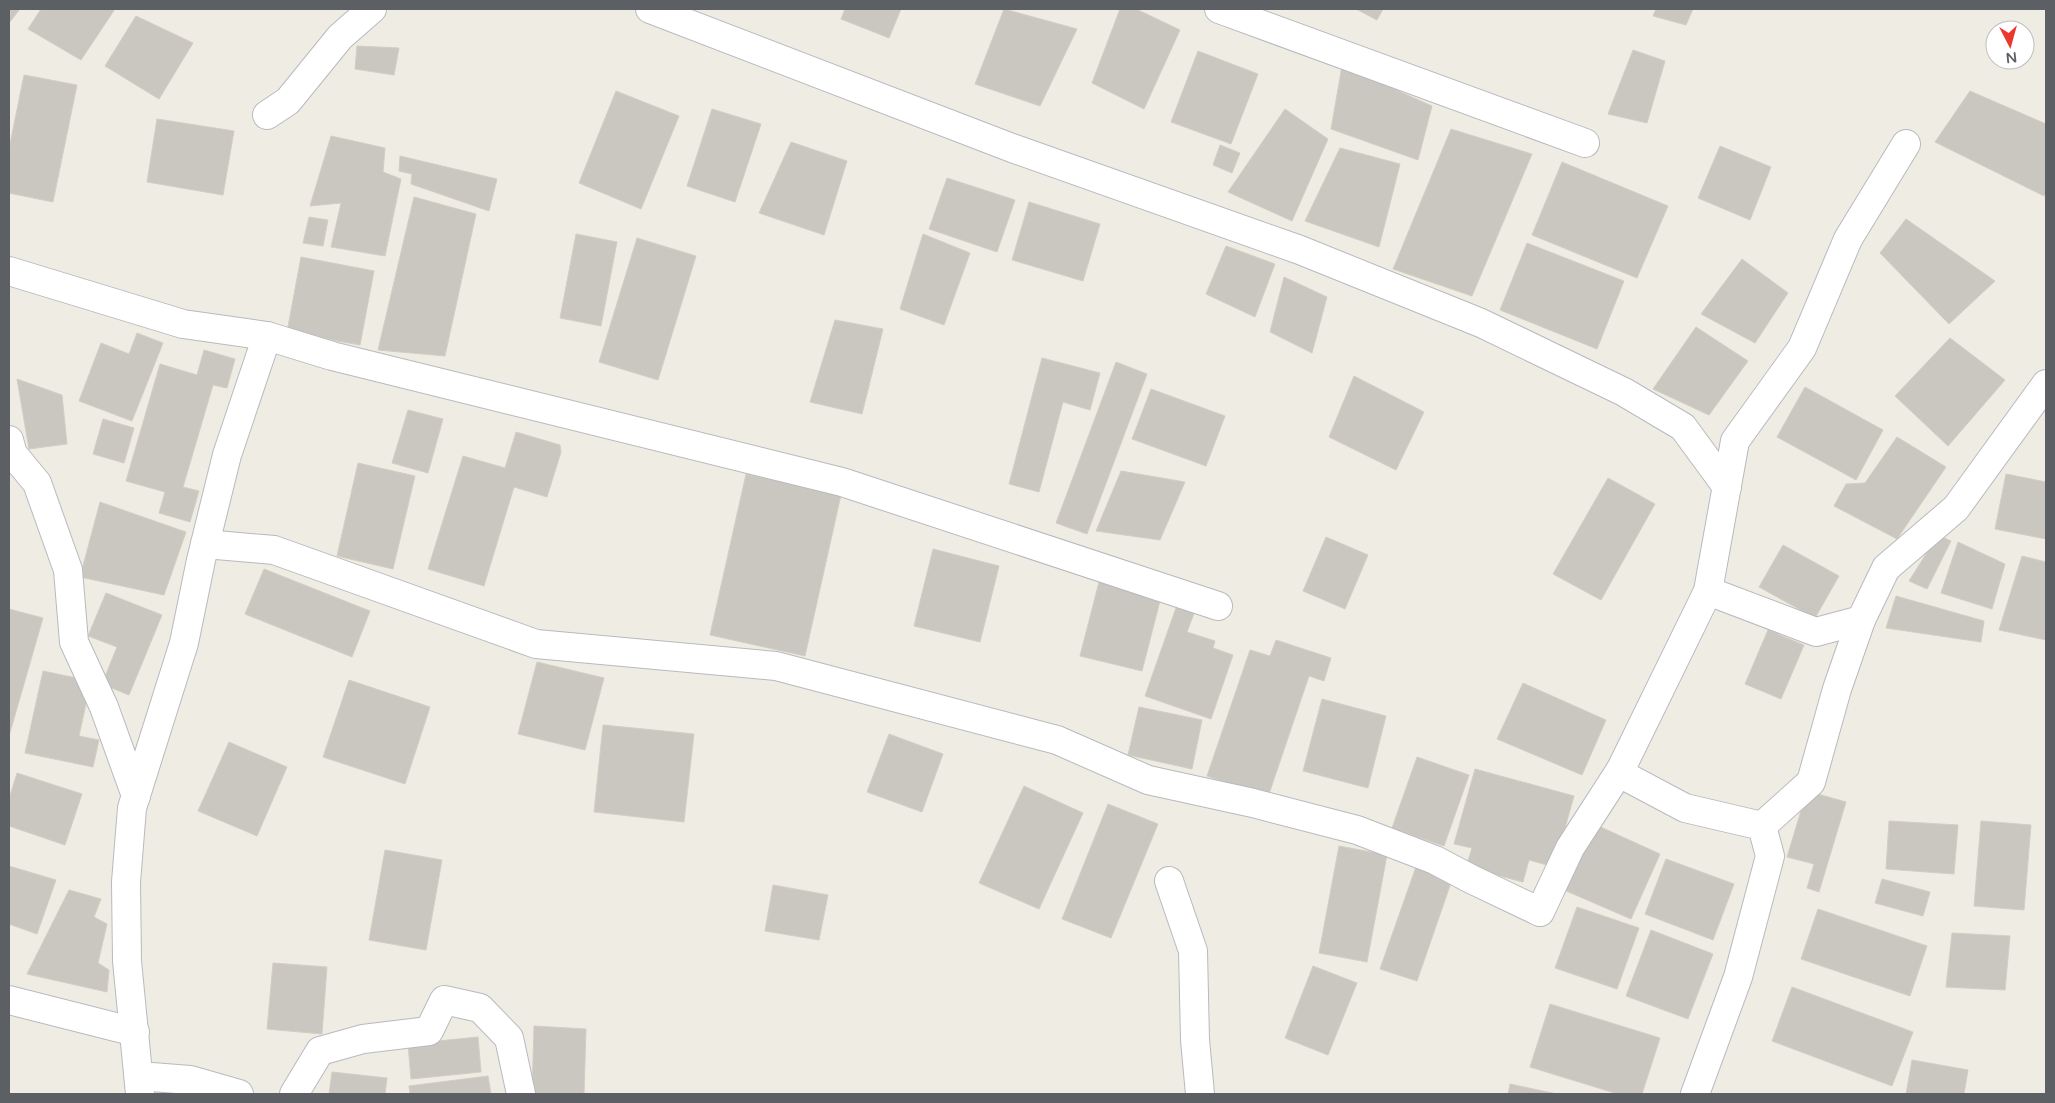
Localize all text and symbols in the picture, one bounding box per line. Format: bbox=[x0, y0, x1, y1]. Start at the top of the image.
north arrow bbox=[1985, 20, 2035, 70]
text: N bbox=[2005, 48, 2018, 66]

